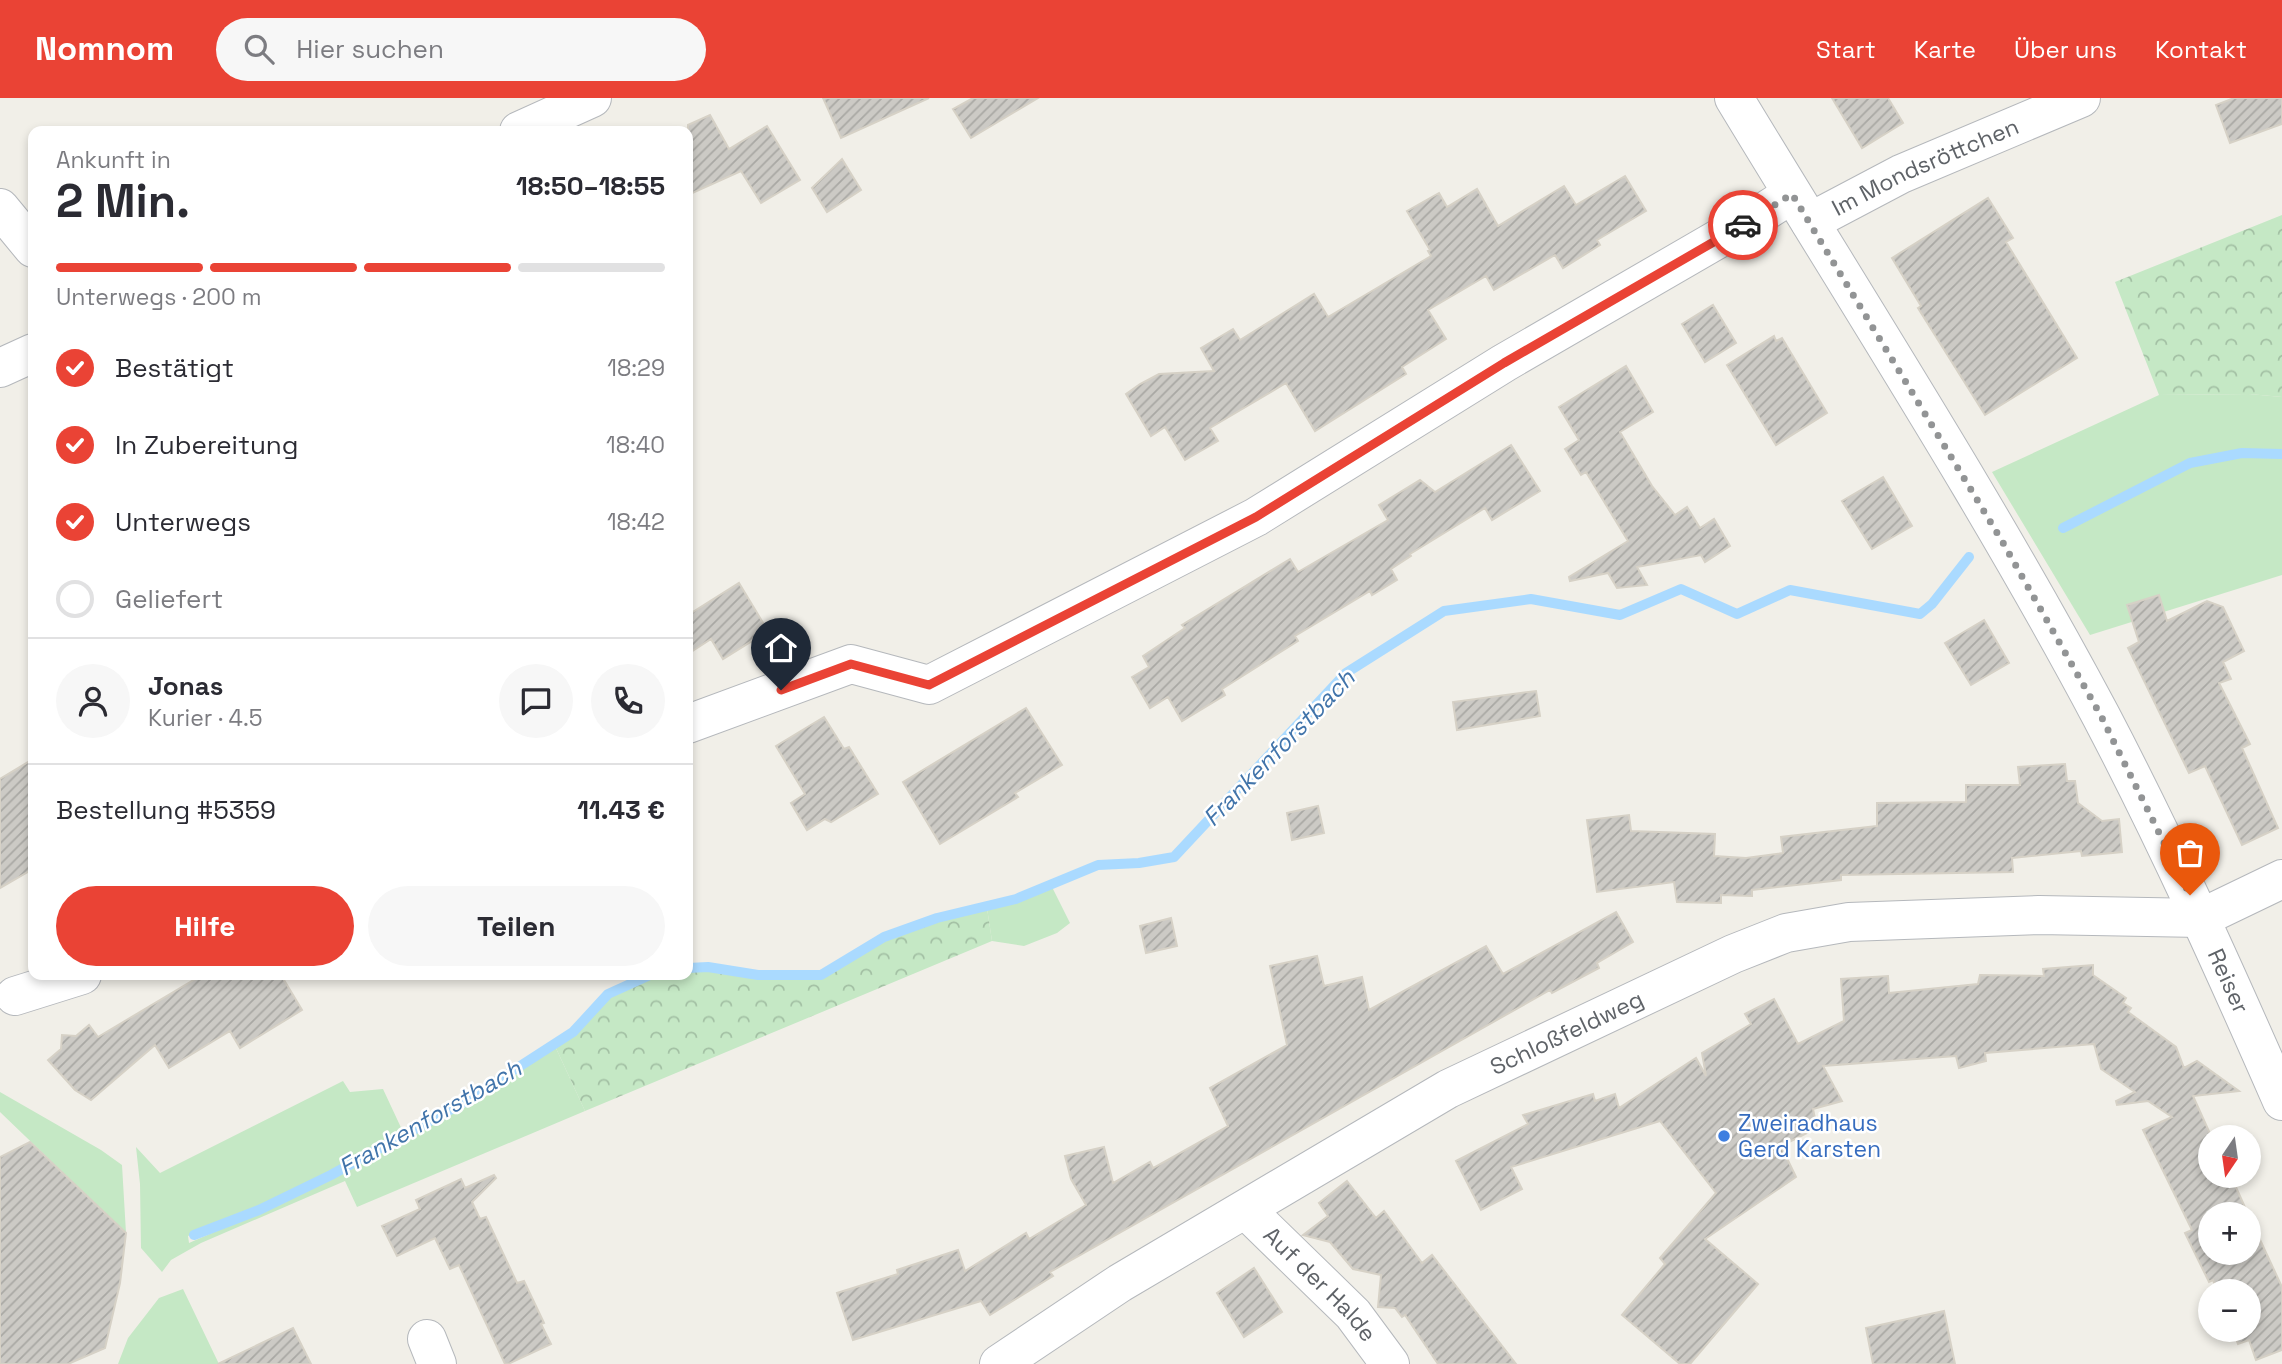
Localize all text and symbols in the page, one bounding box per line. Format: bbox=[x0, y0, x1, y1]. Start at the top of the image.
search box bbox=[216, 18, 706, 81]
text: Nomnom bbox=[35, 28, 174, 70]
icon: search bbox=[240, 30, 278, 68]
text: Hier suchen bbox=[296, 32, 444, 66]
text: Start bbox=[1816, 34, 1876, 65]
text: Karte bbox=[1914, 34, 1976, 65]
text: Über uns bbox=[2014, 34, 2117, 65]
text: Kontakt bbox=[2155, 34, 2247, 65]
street label: Im Mondsröttchen bbox=[1827, 111, 2023, 223]
text: Ankunft in bbox=[56, 145, 171, 175]
text: 18:50–18:55 bbox=[516, 169, 665, 203]
text: 2 Min. bbox=[56, 172, 190, 230]
courier bbox=[1708, 190, 1778, 260]
icon: car bbox=[1724, 206, 1762, 244]
text: Unterwegs · 200 m bbox=[56, 282, 261, 312]
icon: check bbox=[56, 349, 94, 387]
text: Bestätigt bbox=[115, 351, 234, 385]
text: 18:29 bbox=[607, 353, 665, 383]
icon: check bbox=[56, 426, 94, 464]
text: In Zubereitung bbox=[115, 428, 299, 462]
text: 18:40 bbox=[606, 430, 665, 460]
icon: check bbox=[56, 503, 94, 541]
text: Unterwegs bbox=[115, 505, 251, 539]
text: 18:42 bbox=[607, 507, 665, 537]
text: Geliefert bbox=[115, 582, 223, 616]
pin bbox=[751, 618, 811, 690]
icon: home bbox=[762, 629, 800, 667]
water label: Frankenforstbach bbox=[1196, 662, 1362, 833]
button: person bbox=[56, 664, 130, 738]
button: chat bbox=[499, 664, 573, 738]
button: phone bbox=[591, 664, 665, 738]
text: Jonas bbox=[148, 669, 223, 703]
text: Kurier · 4.5 bbox=[148, 703, 263, 733]
text: Bestellung #5359 bbox=[56, 793, 276, 827]
text: 11.43 € bbox=[577, 793, 665, 827]
pin bbox=[2160, 823, 2220, 895]
icon: bag bbox=[2171, 834, 2209, 872]
button: Hilfe bbox=[56, 886, 354, 966]
button: Teilen bbox=[368, 886, 665, 966]
street label: Reiser bbox=[2201, 944, 2256, 1018]
street label: Schloßfeldweg bbox=[1485, 984, 1648, 1082]
water label: Frankenforstbach bbox=[333, 1052, 528, 1183]
place label: Zweiradhaus Gerd Karsten bbox=[1738, 1108, 1881, 1164]
north arrow bbox=[2198, 1125, 2261, 1188]
map controls bbox=[2198, 1125, 2261, 1342]
marker: Zweiradhaus Gerd Karsten bbox=[1716, 1128, 1732, 1144]
button: + bbox=[2198, 1202, 2261, 1265]
street label: Auf der Halde bbox=[1257, 1220, 1383, 1348]
button: − bbox=[2198, 1279, 2261, 1342]

